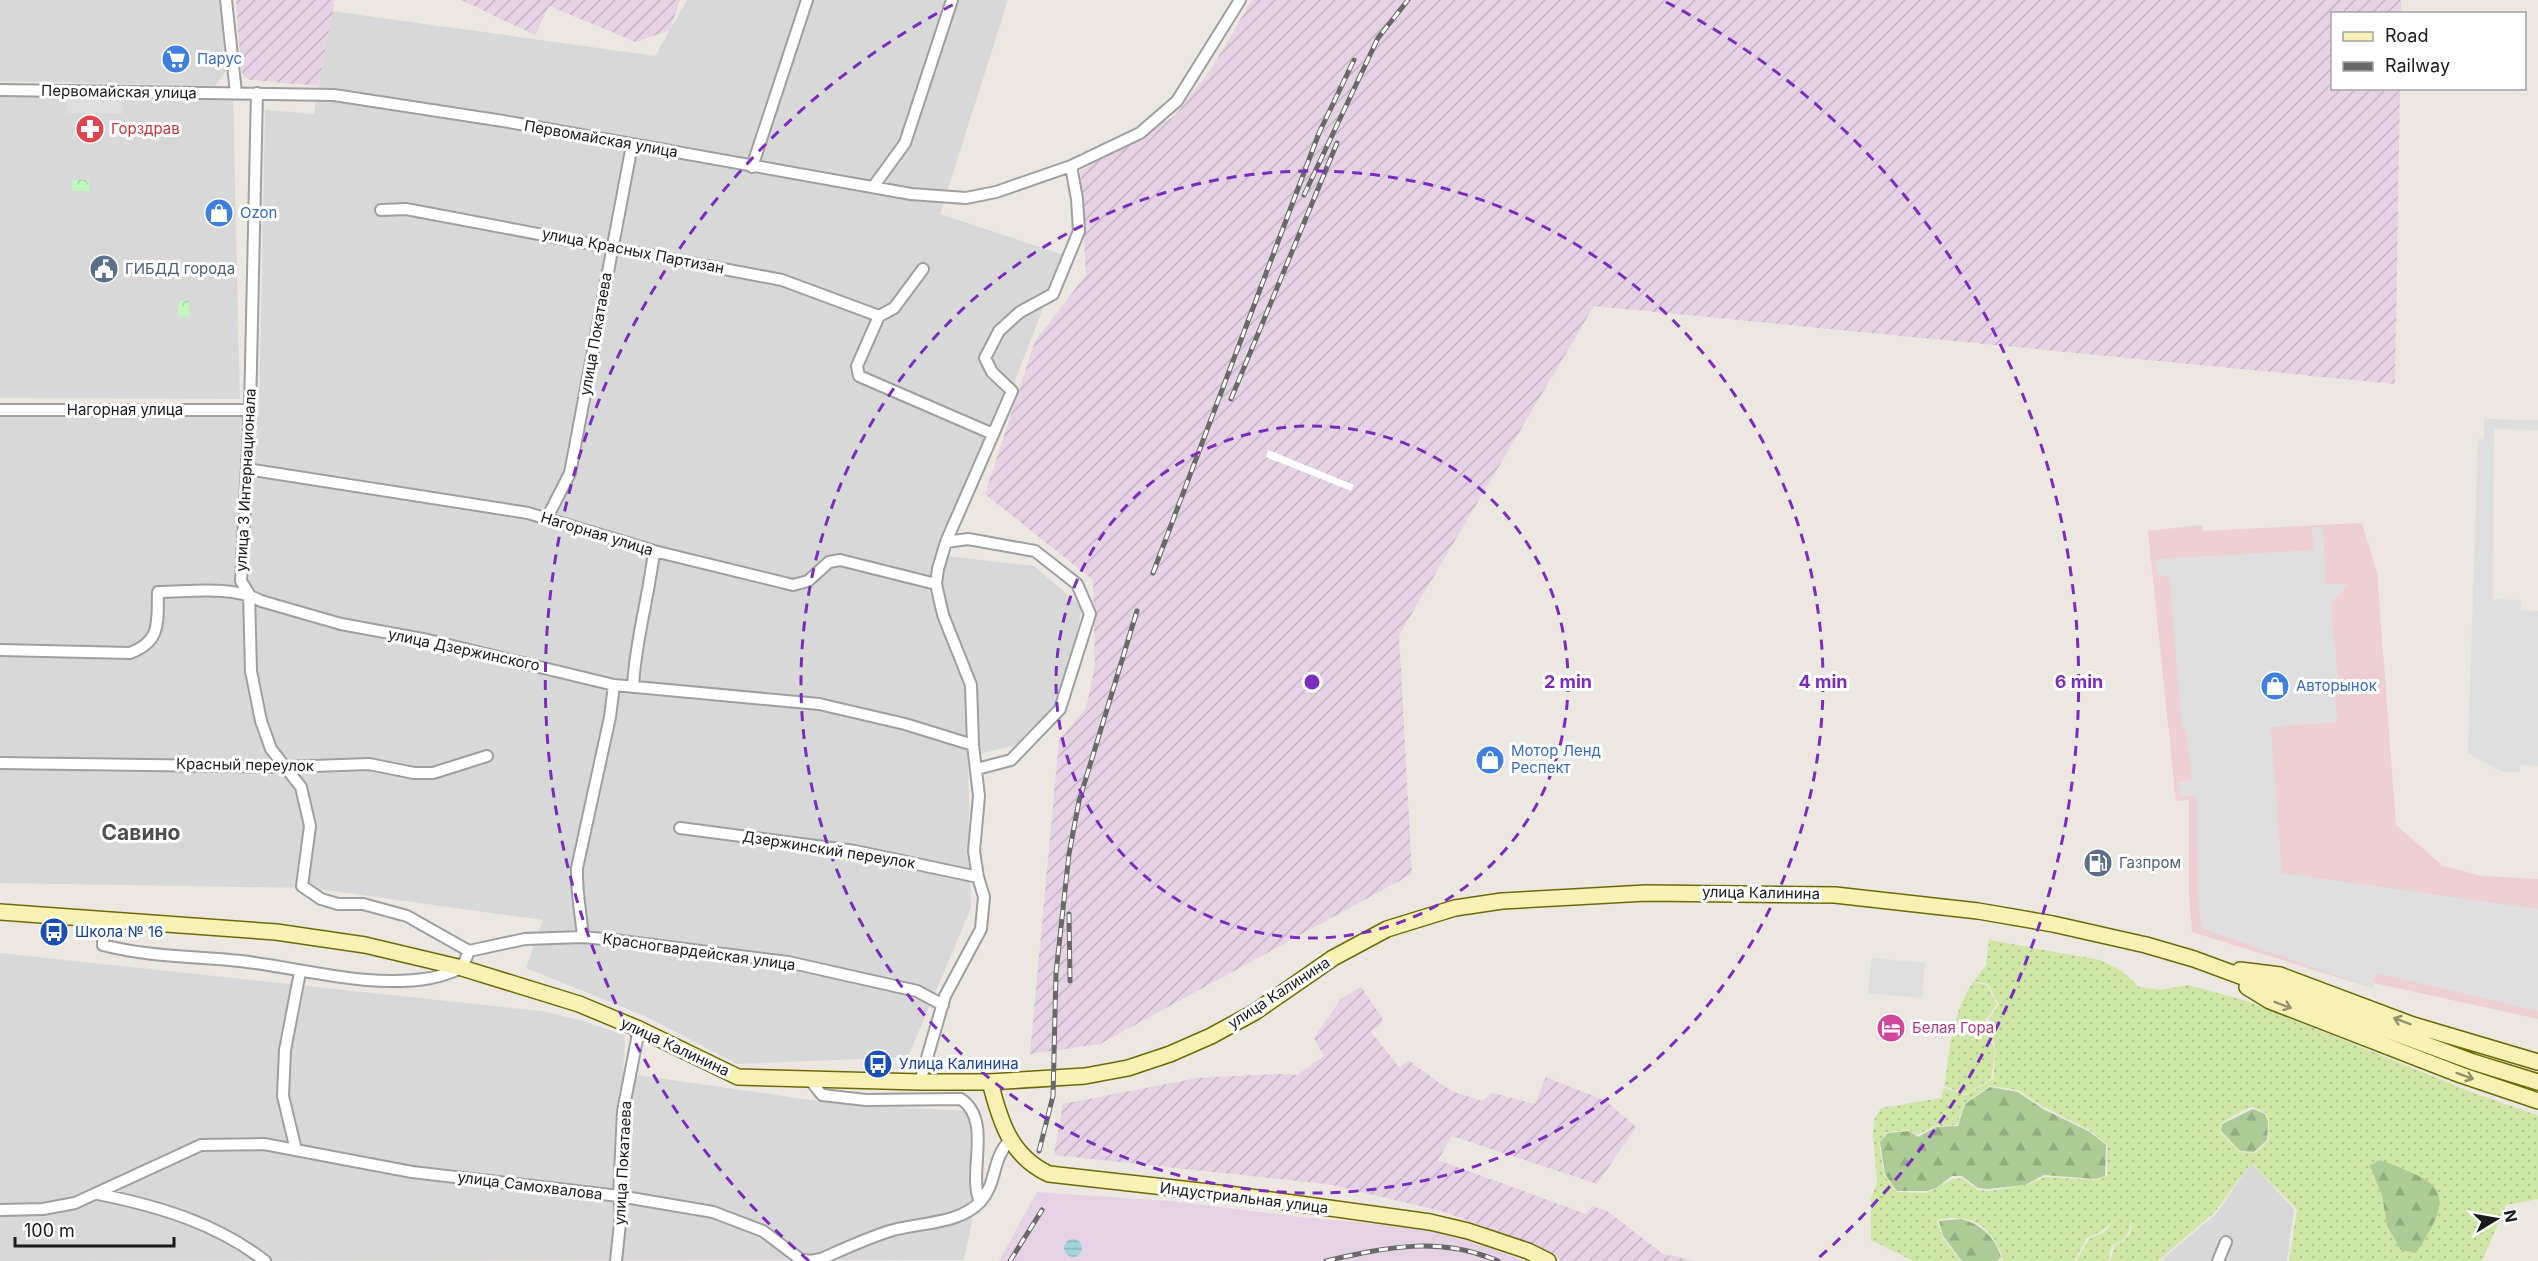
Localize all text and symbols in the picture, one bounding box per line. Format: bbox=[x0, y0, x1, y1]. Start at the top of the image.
legend bbox=[2331, 12, 2526, 90]
text: Road bbox=[2385, 25, 2428, 46]
supermarket icon: Парус bbox=[160, 43, 192, 75]
place label: Парус bbox=[197, 49, 242, 68]
text: Railway bbox=[2385, 55, 2450, 76]
street label: Первомайская улица bbox=[41, 81, 197, 102]
pharmacy icon: Горздрав bbox=[74, 113, 106, 145]
street label: Первомайская улица bbox=[523, 116, 679, 161]
place label: Горздрав bbox=[111, 119, 180, 138]
shop icon: Ozon bbox=[203, 197, 235, 229]
place label: Ozon bbox=[240, 203, 277, 222]
street label: улица Красных Партизан bbox=[540, 224, 726, 277]
public building icon: ГИБДД города bbox=[88, 253, 120, 285]
place label: ГИБДД города bbox=[125, 259, 235, 278]
street label: улица Покатаева bbox=[575, 271, 616, 397]
street label: улица 3 Интернационала bbox=[231, 388, 260, 572]
street label: Нагорная улица bbox=[67, 400, 183, 419]
street label: Нагорная улица bbox=[539, 507, 656, 560]
street label: улица Дзержинского bbox=[386, 624, 542, 675]
shop icon: Авторынок bbox=[2259, 670, 2291, 702]
text: 2 min bbox=[1544, 671, 1592, 692]
text: 4 min bbox=[1799, 671, 1847, 692]
text: 6 min bbox=[2055, 671, 2103, 692]
centre of rings bbox=[1302, 672, 1322, 692]
place label: Авторынок bbox=[2296, 676, 2377, 695]
place label: Мотор Ленд Респект bbox=[1511, 741, 1601, 777]
shop icon: Мотор Ленд Респект bbox=[1474, 744, 1506, 776]
street label: Красный переулок bbox=[176, 754, 314, 775]
district label: Савино bbox=[102, 820, 181, 845]
street label: Дзержинский переулок bbox=[741, 826, 917, 873]
fuel station icon: Газпром bbox=[2082, 847, 2114, 879]
place label: Газпром bbox=[2119, 853, 2181, 872]
street label: улица Калинина bbox=[1702, 882, 1820, 903]
bus stop icon: Школа № 16 bbox=[38, 916, 70, 948]
place label: Школа № 16 bbox=[75, 922, 163, 941]
street label: Красногвардейская улица bbox=[601, 929, 797, 974]
street label: улица Калинина bbox=[1224, 953, 1333, 1033]
one-way arrow bbox=[2273, 1001, 2292, 1012]
hotel icon: Белая Гора bbox=[1875, 1012, 1907, 1044]
street label: улица Калинина bbox=[618, 1013, 733, 1080]
one-way arrow bbox=[2393, 1015, 2411, 1026]
place label: Белая Гора bbox=[1912, 1018, 1994, 1037]
bus stop icon: Улица Калинина bbox=[862, 1048, 894, 1080]
place label: Улица Калинина bbox=[899, 1054, 1019, 1073]
one-way arrow bbox=[2455, 1071, 2473, 1082]
street label: улица Покатаева bbox=[610, 1100, 635, 1226]
street label: улица Самохвалова bbox=[456, 1167, 604, 1204]
street label: Индустриальная улица bbox=[1159, 1178, 1329, 1217]
north arrow bbox=[2466, 1189, 2526, 1249]
text: N bbox=[2500, 1208, 2522, 1224]
scale bar bbox=[15, 1210, 174, 1248]
text: 100 m bbox=[24, 1220, 75, 1241]

